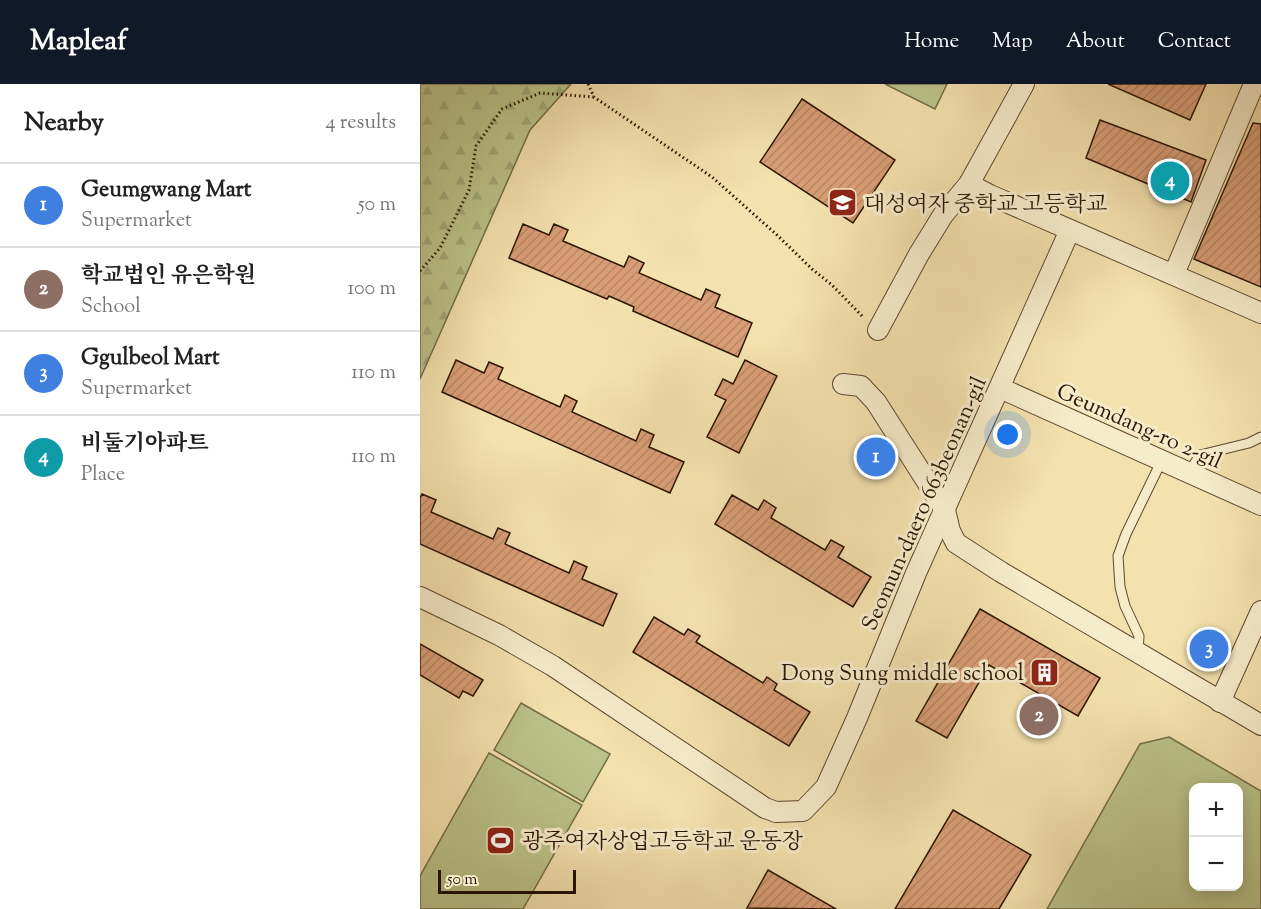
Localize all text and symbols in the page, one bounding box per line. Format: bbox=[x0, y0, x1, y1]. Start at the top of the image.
text: Mapleaf bbox=[30, 22, 127, 62]
text: Home bbox=[904, 27, 959, 57]
text: Map bbox=[992, 27, 1033, 57]
text: About bbox=[1066, 27, 1125, 57]
text: Contact bbox=[1158, 27, 1231, 57]
text: Nearby bbox=[24, 105, 104, 142]
text: 4 results bbox=[325, 109, 396, 138]
pin: 4 bbox=[1150, 158, 1190, 204]
text: Geumgwang Mart bbox=[81, 175, 251, 207]
school or university icon: 대성여자 중학교 고등학교 bbox=[827, 187, 859, 219]
place label: 대성여자 중학교 고등학교 bbox=[864, 190, 1107, 222]
text: 1 bbox=[40, 191, 47, 220]
text: 50 m bbox=[358, 191, 396, 220]
text: Supermarket bbox=[81, 207, 192, 236]
text: 학교법인 유은학원 bbox=[81, 261, 256, 293]
text: 2 bbox=[39, 275, 48, 304]
text: 100 m bbox=[347, 275, 396, 304]
text: School bbox=[81, 293, 141, 322]
text: Ggulbeol Mart bbox=[81, 343, 220, 375]
text: 3 bbox=[39, 359, 48, 388]
text: 110 m bbox=[351, 359, 396, 388]
street label: Seomun-daero 663beonan-gil bbox=[855, 372, 996, 636]
text: Supermarket bbox=[81, 375, 192, 404]
street label: Geumdang-ro 2-gil bbox=[1051, 377, 1227, 479]
your location bbox=[993, 420, 1022, 449]
text: 비둘기아파트 bbox=[81, 429, 209, 461]
pin: 1 bbox=[856, 434, 896, 479]
text: 4 bbox=[38, 443, 49, 472]
text: 110 m bbox=[351, 443, 396, 472]
text: Place bbox=[81, 461, 125, 490]
pin: 3 bbox=[1190, 626, 1228, 672]
building icon: Dong Sung middle school bbox=[1029, 656, 1061, 688]
place label: Dong Sung middle school bbox=[781, 659, 1024, 691]
pin: 2 bbox=[1020, 694, 1058, 738]
map controls bbox=[1189, 783, 1243, 891]
button: + bbox=[1189, 783, 1243, 837]
sports icon: 광주여자상업고등학교 운동장 bbox=[485, 824, 517, 856]
place label: 광주여자상업고등학교 운동장 bbox=[522, 827, 804, 859]
button: − bbox=[1189, 837, 1243, 891]
scale bar bbox=[438, 867, 576, 894]
text: 50 m bbox=[447, 869, 478, 892]

